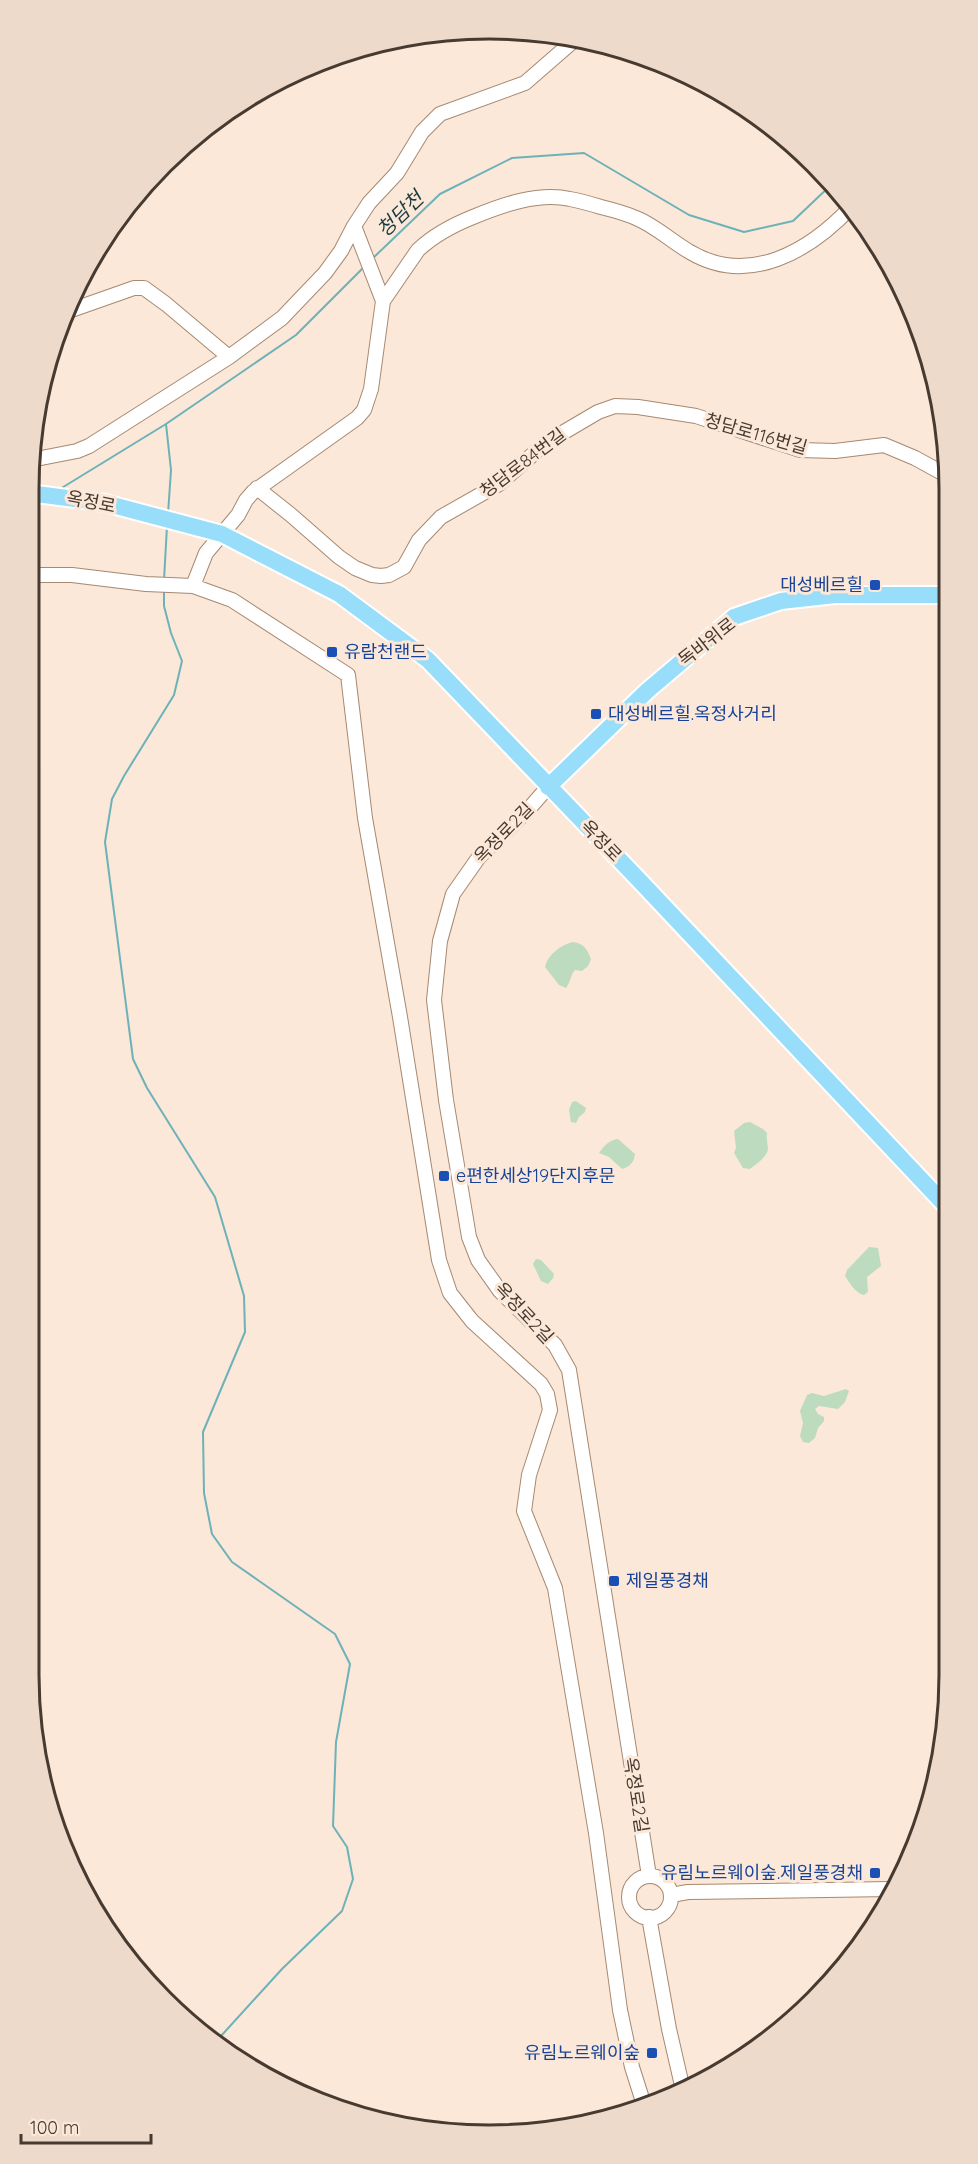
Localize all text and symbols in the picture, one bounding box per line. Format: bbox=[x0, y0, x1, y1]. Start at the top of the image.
water label: 청담천 bbox=[371, 184, 430, 242]
street label: 청담로116번길 bbox=[702, 408, 810, 459]
street label: 청담로84번길 bbox=[475, 423, 570, 502]
street label: 옥정로 bbox=[65, 485, 118, 518]
place label: 대성베르힐 bbox=[780, 573, 863, 596]
marker: 대성베르힐 bbox=[868, 578, 882, 592]
street label: 독바위로 bbox=[674, 612, 740, 671]
place label: 유람천랜드 bbox=[344, 640, 427, 663]
marker: 유람천랜드 bbox=[325, 645, 339, 659]
place label: 대성베르힐.옥정사거리 bbox=[608, 702, 777, 725]
marker: 대성베르힐.옥정사거리 bbox=[589, 707, 603, 721]
street label: 옥정로2길 bbox=[469, 797, 538, 868]
street label: 옥정로 bbox=[576, 815, 627, 867]
place label: e편한세상19단지후문 bbox=[456, 1164, 615, 1187]
marker: e편한세상19단지후문 bbox=[437, 1169, 451, 1183]
street label: 옥정로2길 bbox=[490, 1277, 559, 1348]
place label: 제일풍경채 bbox=[626, 1569, 709, 1592]
marker: 제일풍경채 bbox=[607, 1574, 621, 1588]
street label: 옥정로2길 bbox=[619, 1755, 654, 1834]
place label: 유림노르웨이숲.제일풍경채 bbox=[661, 1861, 863, 1884]
marker: 유림노르웨이숲.제일풍경채 bbox=[868, 1866, 882, 1880]
place label: 유림노르웨이숲 bbox=[524, 2041, 640, 2064]
marker: 유림노르웨이숲 bbox=[645, 2046, 659, 2060]
scale bar bbox=[21, 2107, 152, 2145]
text: 100 m bbox=[30, 2116, 79, 2139]

